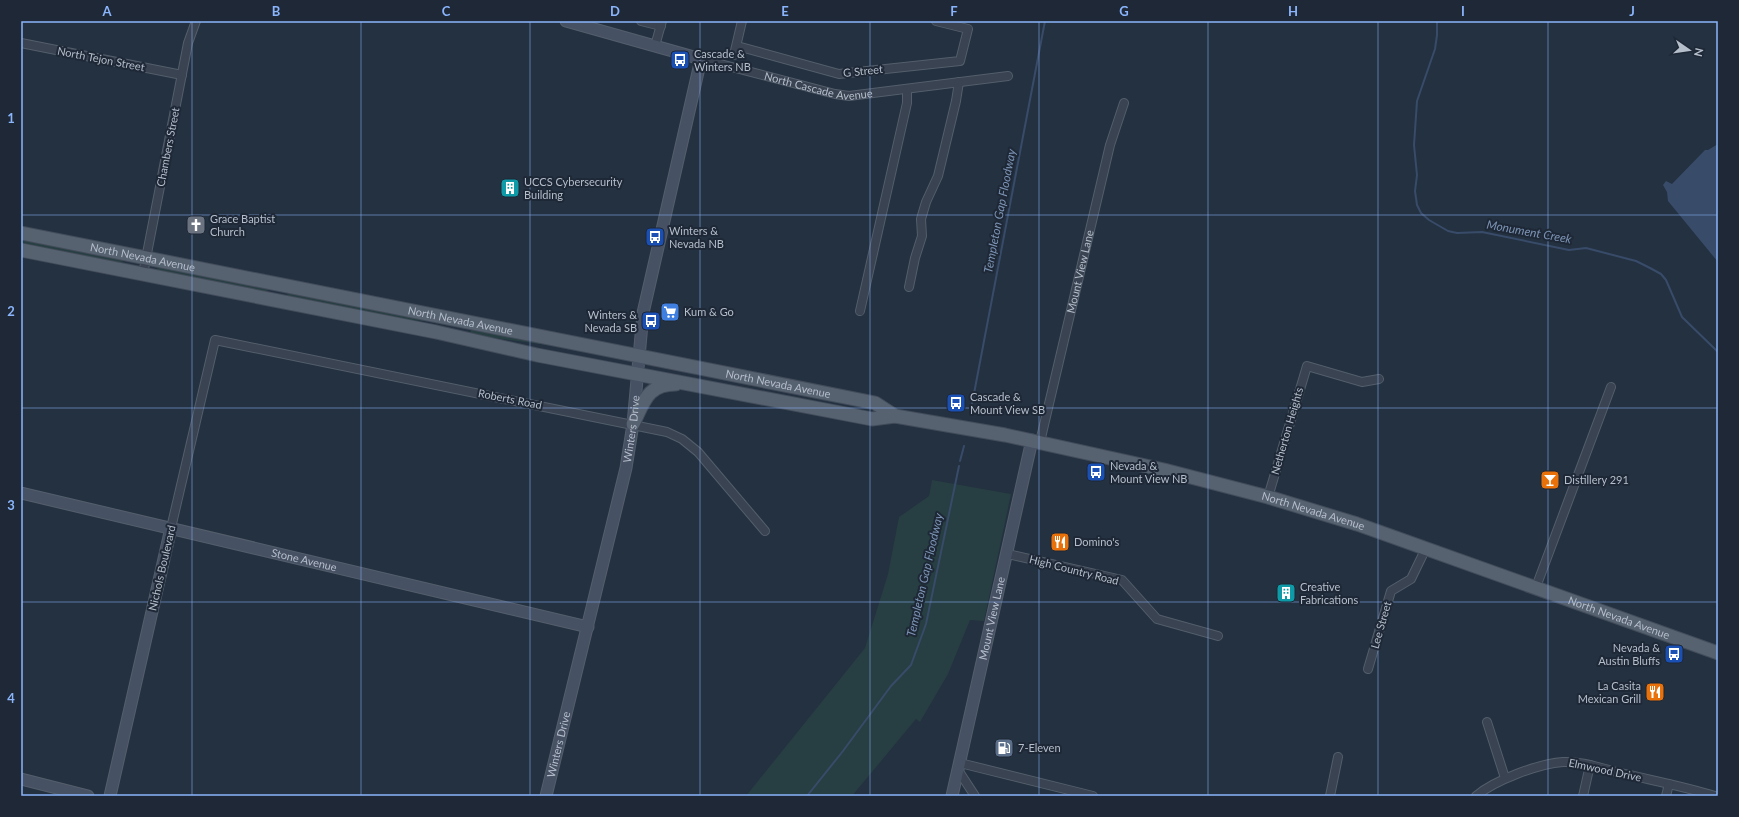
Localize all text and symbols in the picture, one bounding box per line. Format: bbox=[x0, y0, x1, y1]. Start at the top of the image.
text: A bbox=[101, 3, 112, 19]
text: B bbox=[272, 3, 281, 19]
text: C bbox=[442, 3, 451, 19]
text: D bbox=[610, 3, 620, 19]
text: E bbox=[781, 3, 789, 19]
text: F bbox=[950, 3, 958, 19]
text: G bbox=[1119, 3, 1129, 19]
text: H bbox=[1288, 3, 1298, 19]
text: I bbox=[1461, 3, 1465, 19]
text: J bbox=[1629, 3, 1635, 19]
north arrow bbox=[1669, 30, 1709, 70]
street label: North Tejon Street bbox=[56, 44, 146, 73]
place label: Cascade & Winters NB bbox=[694, 47, 751, 73]
text: N bbox=[1692, 47, 1707, 58]
bus stop icon: Cascade & Winters NB bbox=[669, 49, 691, 71]
street label: G Street bbox=[842, 62, 883, 79]
street label: North Cascade Avenue bbox=[763, 69, 873, 102]
street label: Chambers Street bbox=[153, 106, 182, 188]
text: 1 bbox=[7, 110, 15, 126]
water label: Templeton Gap Floodway bbox=[980, 147, 1019, 274]
place label: UCCS Cybersecurity Building bbox=[524, 175, 623, 201]
building icon: UCCS Cybersecurity Building bbox=[499, 177, 521, 199]
place label: Grace Baptist Church bbox=[210, 212, 275, 238]
church icon: Grace Baptist Church bbox=[185, 214, 207, 236]
water label: Monument Creek bbox=[1485, 217, 1573, 246]
place label: Winters & Nevada NB bbox=[669, 224, 724, 250]
bus stop icon: Winters & Nevada NB bbox=[644, 226, 666, 248]
street label: Mount View Lane bbox=[1064, 228, 1096, 314]
street label: North Nevada Avenue bbox=[89, 240, 197, 274]
supermarket icon: Kum & Go bbox=[659, 301, 681, 323]
text: 2 bbox=[7, 303, 15, 319]
street label: North Nevada Avenue bbox=[407, 303, 514, 337]
place label: Kum & Go bbox=[684, 305, 734, 318]
place label: Winters & Nevada SB bbox=[585, 308, 637, 334]
bus stop icon: Winters & Nevada SB bbox=[640, 310, 662, 332]
street label: North Nevada Avenue bbox=[725, 366, 832, 400]
street label: Roberts Road bbox=[477, 386, 543, 411]
street label: Netherton Heights bbox=[1268, 386, 1305, 476]
place label: Cascade & Mount View SB bbox=[970, 390, 1045, 416]
bus stop icon: Cascade & Mount View SB bbox=[945, 392, 967, 414]
street label: Winters Drive bbox=[620, 395, 642, 463]
place label: Nevada & Mount View NB bbox=[1110, 459, 1187, 485]
bus stop icon: Nevada & Mount View NB bbox=[1085, 461, 1107, 483]
bar icon: Distillery 291 bbox=[1539, 469, 1561, 491]
place label: Distillery 291 bbox=[1564, 473, 1629, 486]
street label: North Nevada Avenue bbox=[1260, 489, 1367, 532]
text: 3 bbox=[7, 497, 15, 513]
water label: Templeton Gap Floodway bbox=[903, 511, 946, 638]
street label: Nichols Boulevard bbox=[145, 524, 178, 612]
restaurant icon: Domino's bbox=[1049, 531, 1071, 553]
place label: Domino's bbox=[1074, 535, 1120, 548]
street label: Stone Avenue bbox=[270, 545, 338, 573]
street label: High Country Road bbox=[1028, 552, 1120, 587]
street label: Mount View Lane bbox=[976, 575, 1007, 661]
place label: Creative Fabrications bbox=[1300, 580, 1359, 606]
building icon: Creative Fabrications bbox=[1275, 582, 1297, 604]
street label: North Nevada Avenue bbox=[1567, 593, 1672, 641]
street label: Lee Street bbox=[1368, 600, 1393, 650]
place label: Nevada & Austin Bluffs bbox=[1598, 641, 1660, 667]
bus stop icon: Nevada & Austin Bluffs bbox=[1663, 643, 1685, 665]
place label: La Casita Mexican Grill bbox=[1578, 679, 1641, 705]
restaurant icon: La Casita Mexican Grill bbox=[1644, 681, 1666, 703]
text: 4 bbox=[7, 690, 15, 706]
street label: Winters Drive bbox=[544, 710, 572, 779]
fuel station icon: 7-Eleven bbox=[993, 737, 1015, 759]
place label: 7-Eleven bbox=[1018, 741, 1061, 754]
street label: Elmwood Drive bbox=[1567, 755, 1643, 784]

